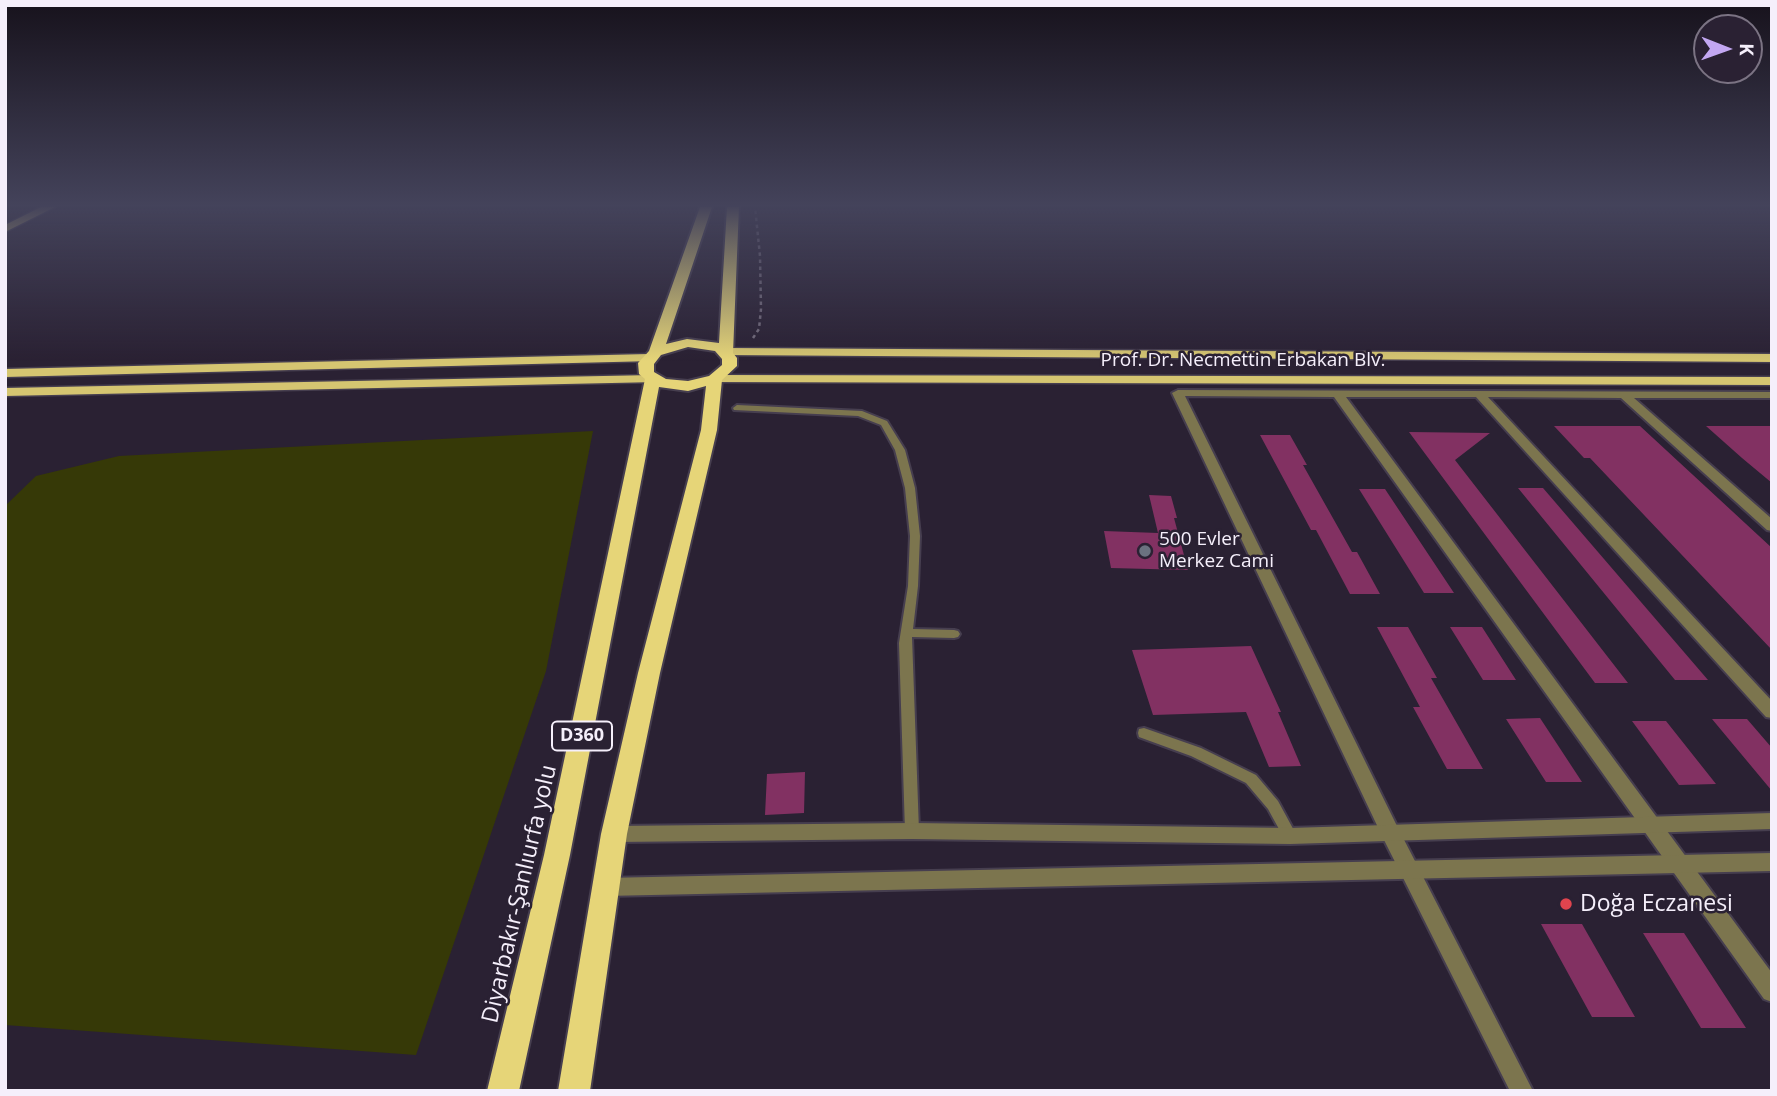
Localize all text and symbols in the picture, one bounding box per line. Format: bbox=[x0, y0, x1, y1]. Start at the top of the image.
north arrow bbox=[1693, 14, 1763, 84]
text: K bbox=[1734, 43, 1760, 56]
street label: Prof. Dr. Necmettin Erbakan Blv. bbox=[1101, 350, 1385, 372]
place label: 500 Evler Merkez Cami bbox=[1159, 529, 1274, 573]
marker: 500 Evler Merkez Cami bbox=[1137, 543, 1153, 559]
road number: D360 bbox=[552, 722, 612, 750]
street label: Diyarbakır-Şanlıurfa yolu bbox=[477, 762, 563, 1026]
place label: Doğa Eczanesi bbox=[1580, 890, 1733, 918]
marker: Doğa Eczanesi bbox=[1558, 896, 1574, 912]

